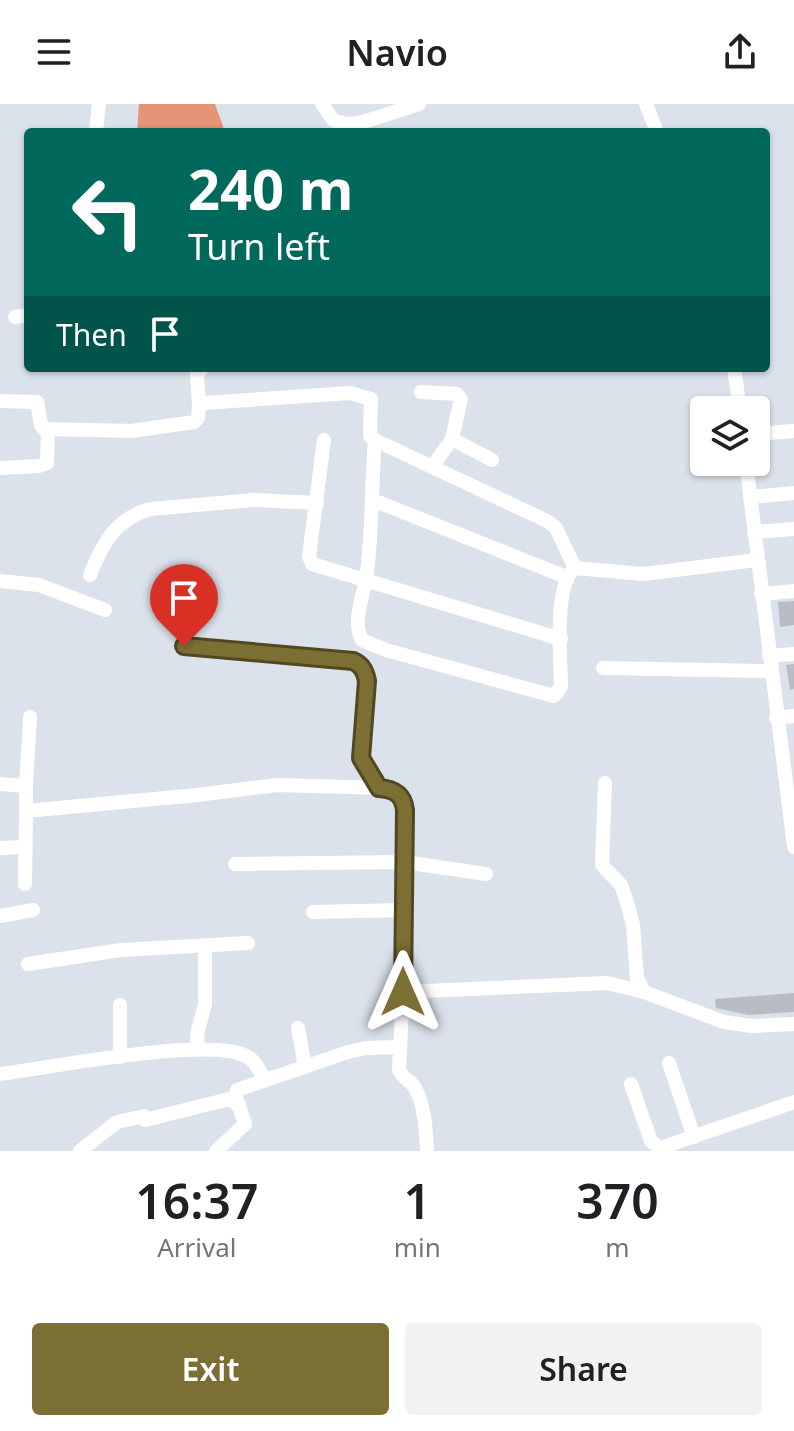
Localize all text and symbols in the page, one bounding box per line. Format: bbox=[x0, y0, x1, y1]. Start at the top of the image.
text: Navio bbox=[346, 28, 448, 77]
icon: menu bbox=[32, 30, 76, 74]
icon: share bbox=[718, 30, 762, 74]
text: 240 m bbox=[188, 150, 353, 226]
icon: left bbox=[56, 160, 160, 264]
text: Turn left bbox=[188, 222, 330, 271]
icon: arrive bbox=[143, 312, 187, 356]
text: Then bbox=[56, 314, 127, 355]
map controls bbox=[690, 396, 770, 476]
button: layers bbox=[690, 396, 770, 476]
pin bbox=[150, 564, 218, 646]
icon: arrive bbox=[162, 576, 206, 620]
position arrow bbox=[361, 950, 445, 1034]
text: 16:37 bbox=[135, 1168, 258, 1233]
text: 1 bbox=[404, 1168, 431, 1233]
text: 370 bbox=[576, 1168, 659, 1233]
text: Arrival bbox=[157, 1229, 237, 1265]
text: min bbox=[394, 1229, 441, 1265]
text: m bbox=[605, 1229, 630, 1265]
button: Exit bbox=[32, 1323, 389, 1415]
button: Share bbox=[405, 1323, 762, 1415]

